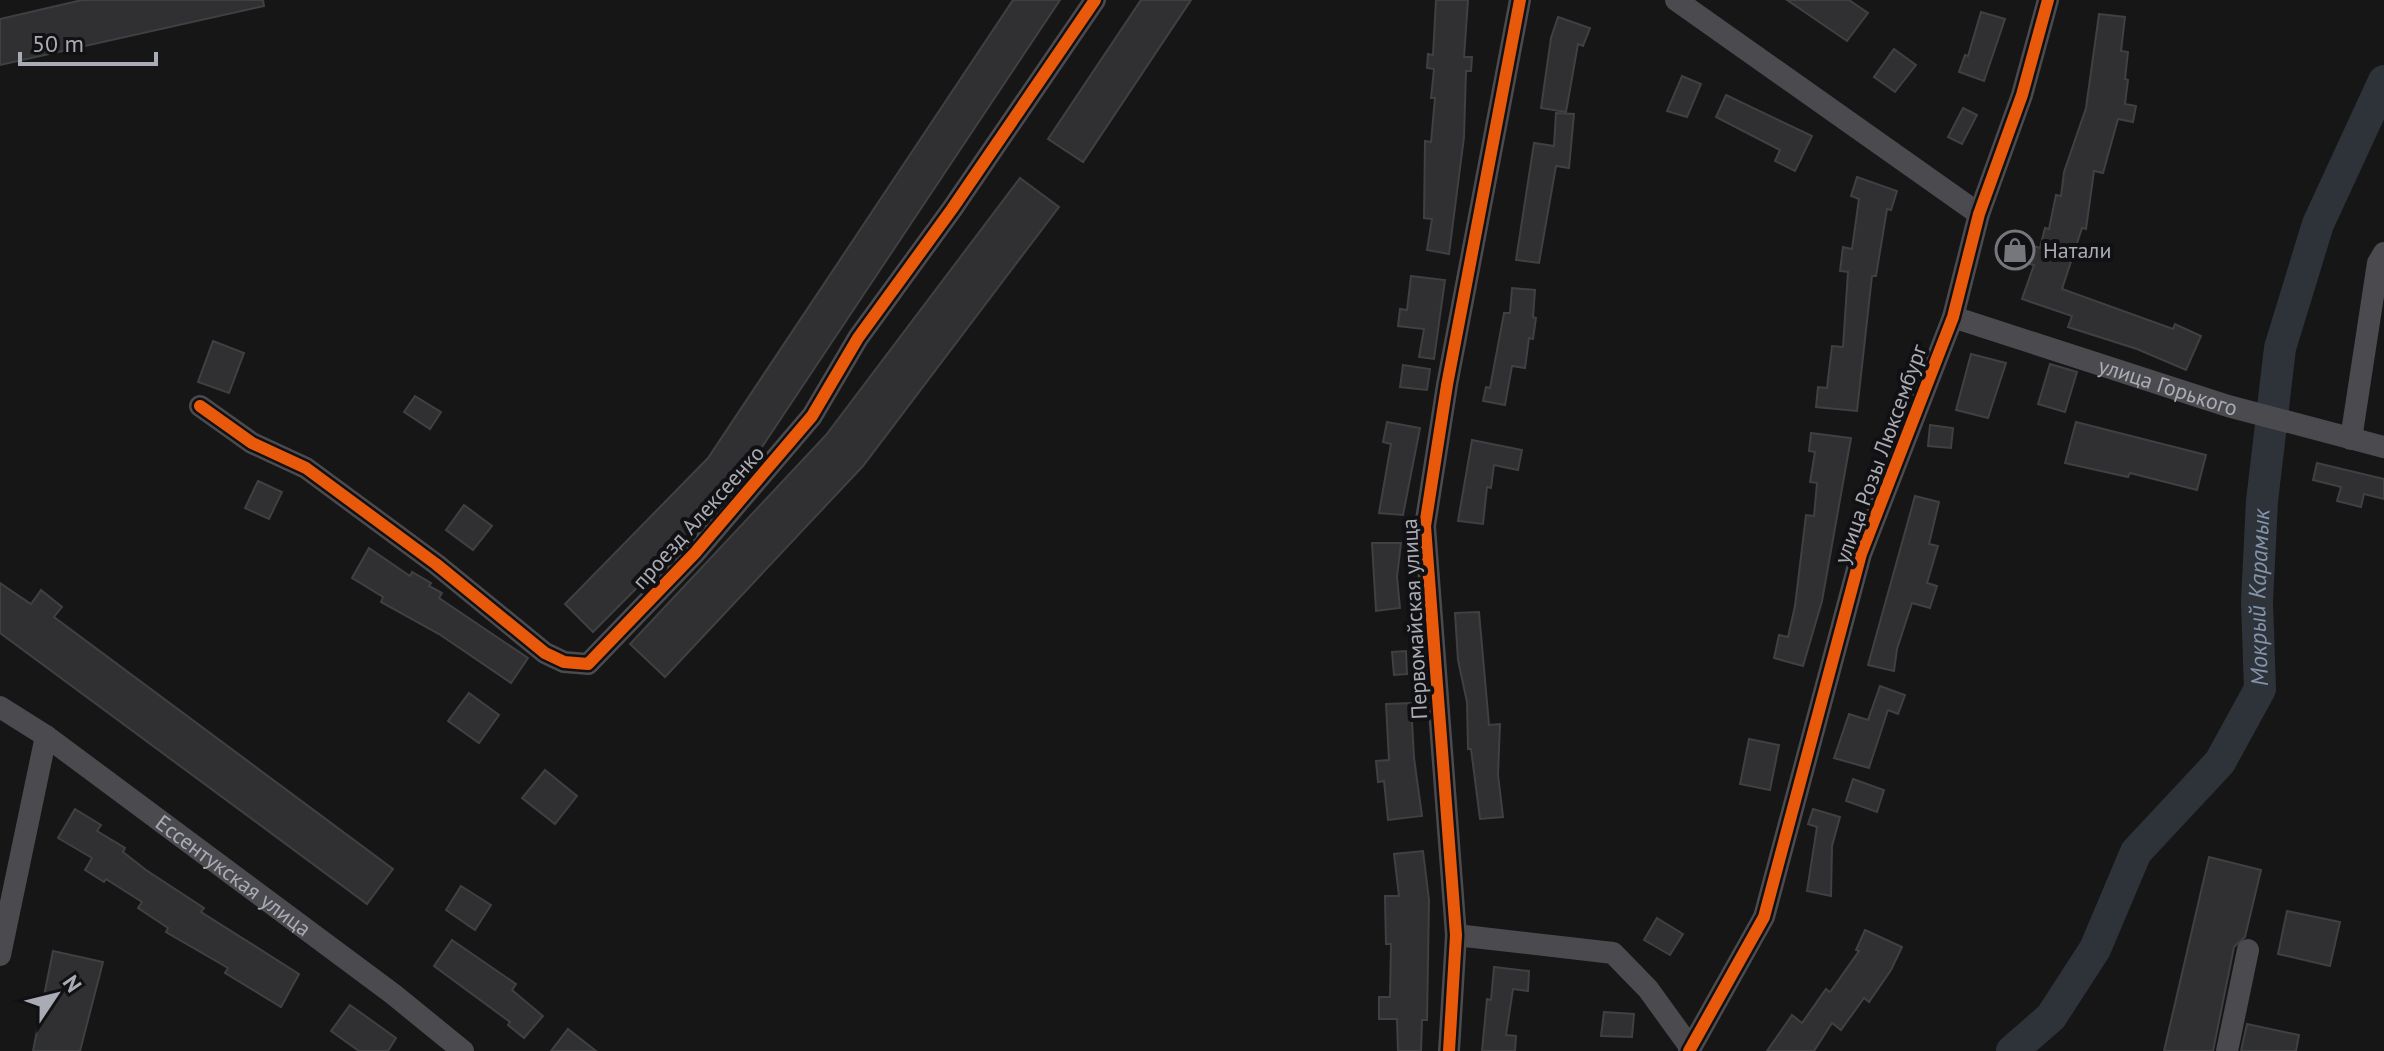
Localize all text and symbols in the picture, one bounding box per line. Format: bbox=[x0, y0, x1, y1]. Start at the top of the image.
scale bar bbox=[20, 16, 156, 66]
text: 50 m bbox=[32, 28, 84, 59]
shop icon: Натали bbox=[1994, 229, 2036, 271]
place label: Натали bbox=[2043, 236, 2111, 264]
street label: улица Розы Люксембург bbox=[1827, 340, 1933, 568]
street label: улица Горького bbox=[2095, 351, 2241, 422]
street label: проезд Алексеенко bbox=[626, 439, 770, 595]
water label: Мокрый Карамык bbox=[2241, 507, 2277, 687]
street label: Первомайская улица bbox=[1395, 518, 1433, 720]
street label: Ессентукская улица bbox=[150, 808, 317, 942]
north arrow bbox=[16, 955, 96, 1035]
text: N bbox=[57, 970, 88, 997]

